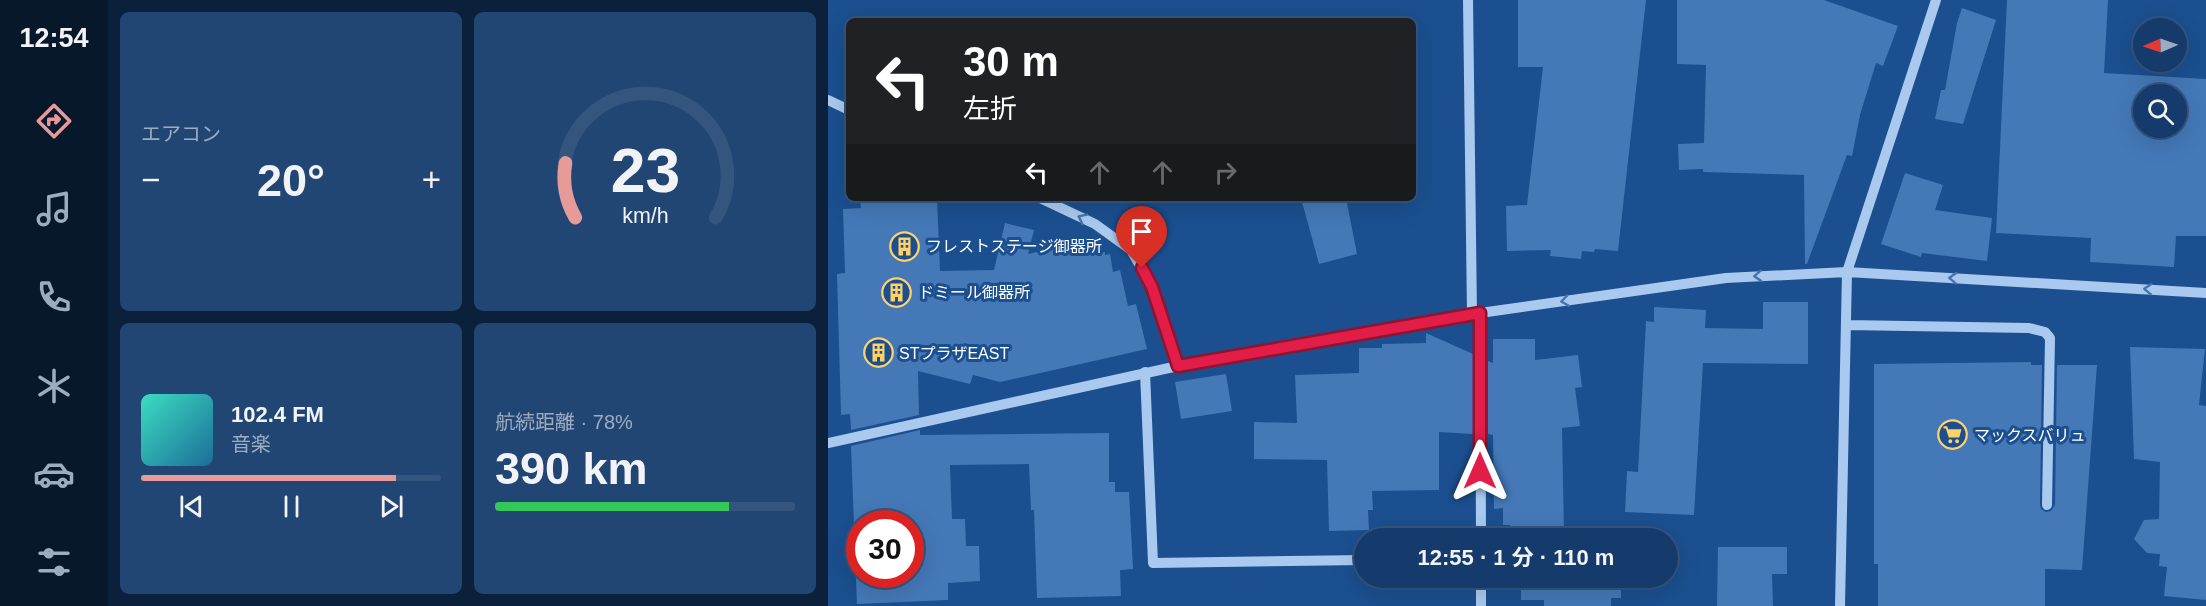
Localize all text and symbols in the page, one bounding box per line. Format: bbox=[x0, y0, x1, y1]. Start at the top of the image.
north arrow bbox=[2133, 18, 2187, 72]
map controls bbox=[2133, 18, 2187, 138]
text: 12:54 bbox=[19, 23, 89, 53]
text: 30 m bbox=[963, 38, 1059, 85]
icon: left bbox=[864, 42, 942, 120]
button: search bbox=[2133, 84, 2187, 138]
text: 左折 bbox=[963, 94, 1017, 124]
icon: directions bbox=[33, 100, 75, 142]
text: エアコン bbox=[141, 123, 221, 145]
text: 23 bbox=[610, 136, 680, 205]
text: 20° bbox=[257, 155, 325, 206]
icon: left bbox=[1020, 156, 1053, 189]
icon: ahead bbox=[1083, 156, 1116, 189]
icon: ahead bbox=[1146, 156, 1179, 189]
icon: right bbox=[1209, 156, 1242, 189]
text: − bbox=[141, 161, 160, 198]
text: + bbox=[422, 161, 441, 198]
icon: music bbox=[33, 188, 75, 230]
text: km/h bbox=[622, 205, 668, 229]
pin bbox=[1116, 206, 1167, 268]
one-way arrow bbox=[1077, 214, 1088, 226]
icon: arrive bbox=[1125, 215, 1158, 248]
building icon: フレストステージ御器所 bbox=[889, 230, 921, 262]
place label: フレストステージ御器所 bbox=[926, 238, 1102, 255]
one-way arrow bbox=[1754, 270, 1763, 283]
one-way arrow bbox=[1948, 272, 1957, 285]
icon: phone bbox=[33, 276, 75, 318]
building icon: ドミール御器所 bbox=[881, 276, 913, 308]
one-way arrow bbox=[2143, 283, 2152, 296]
place label: ドミール御器所 bbox=[918, 284, 1030, 301]
one-way arrow bbox=[1560, 294, 1569, 306]
building icon: STプラザEAST bbox=[862, 337, 894, 369]
place label: STプラザEAST bbox=[899, 345, 1009, 362]
icon: climate bbox=[33, 365, 75, 407]
text: 102.4 FM bbox=[231, 402, 324, 427]
text: 航続距離 · 78% bbox=[495, 411, 633, 433]
supermarket icon: マックスバリュ bbox=[1937, 419, 1969, 451]
place label: マックスバリュ bbox=[1974, 427, 2086, 444]
text: 音楽 bbox=[231, 433, 271, 455]
position arrow bbox=[1448, 439, 1512, 503]
text: 390 km bbox=[495, 443, 648, 494]
icon: car bbox=[33, 453, 75, 495]
icon: previous bbox=[175, 490, 208, 523]
icon: pause bbox=[275, 490, 308, 523]
icon: next bbox=[375, 490, 408, 523]
speed limit sign: 30 bbox=[846, 510, 924, 588]
icon: filters bbox=[33, 541, 75, 583]
text: 12:55 · 1 分 · 110 m bbox=[1418, 545, 1614, 570]

